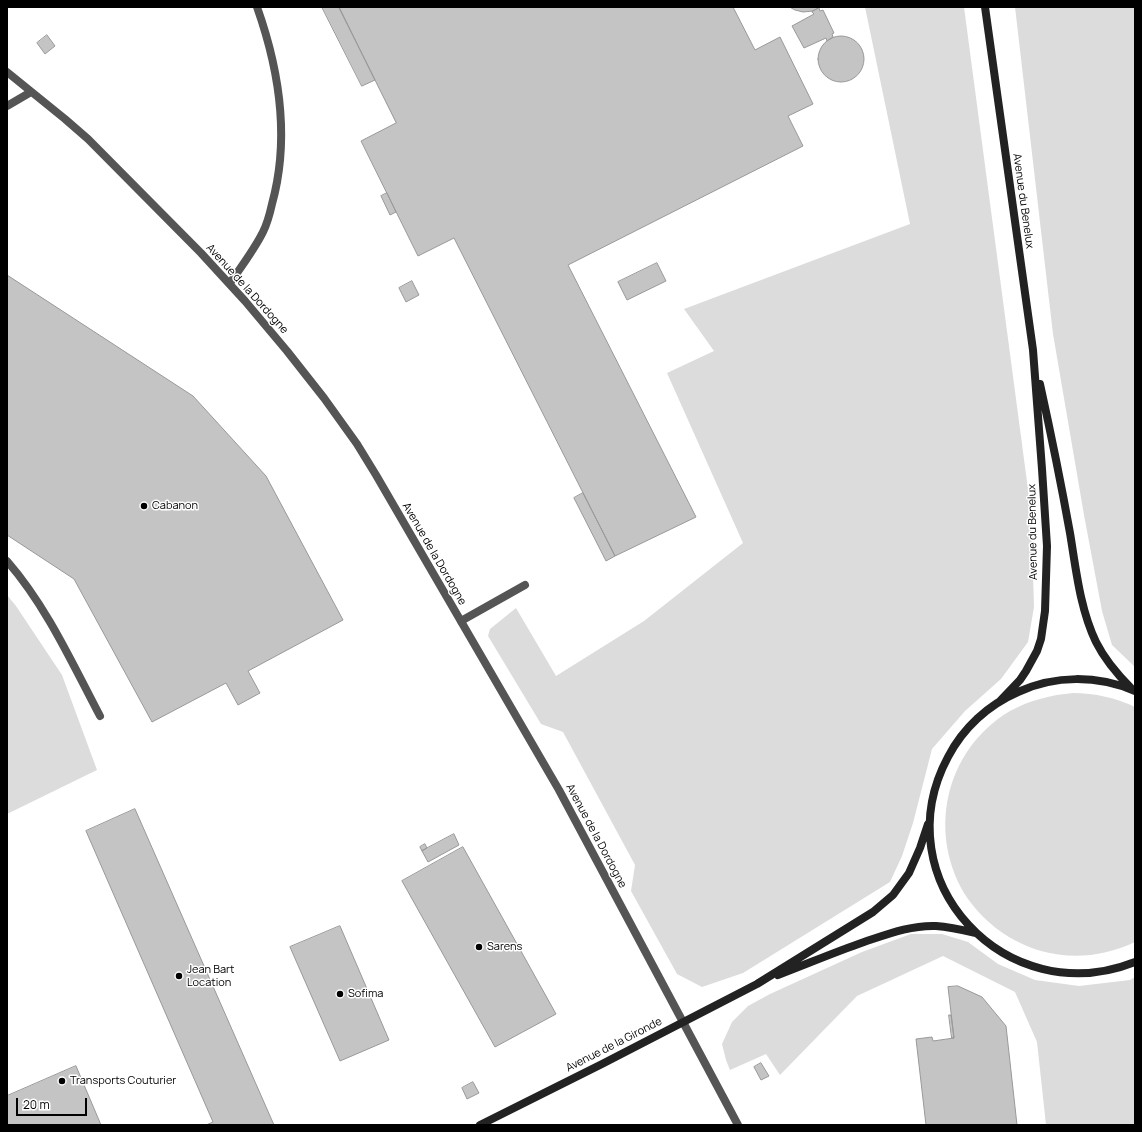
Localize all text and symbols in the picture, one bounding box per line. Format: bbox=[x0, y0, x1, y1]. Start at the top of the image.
street label: Avenue du Benelux bbox=[1010, 153, 1036, 249]
street label: Avenue de la Dordogne bbox=[203, 241, 291, 337]
street label: Avenue du Benelux bbox=[1026, 484, 1040, 580]
place label: Cabanon bbox=[152, 499, 198, 513]
street label: Avenue de la Dordogne bbox=[399, 500, 469, 608]
marker: Cabanon bbox=[139, 501, 149, 511]
street label: Avenue de la Dordogne bbox=[563, 782, 629, 890]
place label: Sarens bbox=[487, 940, 522, 954]
marker: Sarens bbox=[474, 942, 484, 952]
place label: Jean Bart Location bbox=[187, 963, 234, 989]
marker: Jean Bart Location bbox=[174, 971, 184, 981]
place label: Sofima bbox=[348, 987, 383, 1001]
marker: Sofima bbox=[335, 989, 345, 999]
street label: Avenue de la Gironde bbox=[564, 1015, 664, 1075]
place label: Transports Couturier bbox=[70, 1074, 176, 1088]
marker: Transports Couturier bbox=[57, 1076, 67, 1086]
scale bar bbox=[18, 1090, 89, 1116]
text: 20 m bbox=[23, 1096, 50, 1113]

